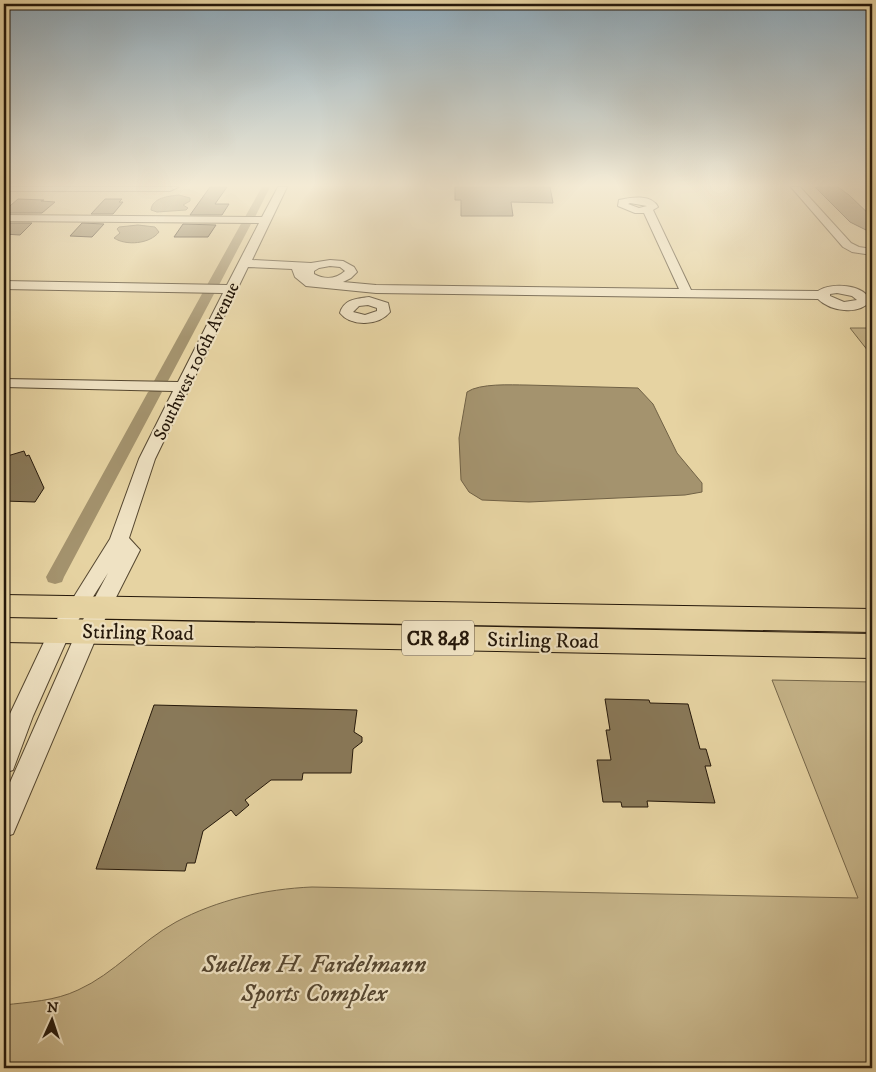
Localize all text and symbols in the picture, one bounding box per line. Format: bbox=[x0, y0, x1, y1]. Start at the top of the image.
street label: Southwest 106th Avenue bbox=[149, 279, 245, 444]
street label: Stirling Road bbox=[82, 619, 195, 647]
road number: CR 848 bbox=[402, 620, 474, 656]
street label: Stirling Road bbox=[487, 627, 600, 655]
park label: Suellen H. Fardelmann Sports Complex bbox=[201, 949, 427, 1009]
north arrow bbox=[28, 994, 78, 1044]
text: N bbox=[46, 999, 59, 1017]

